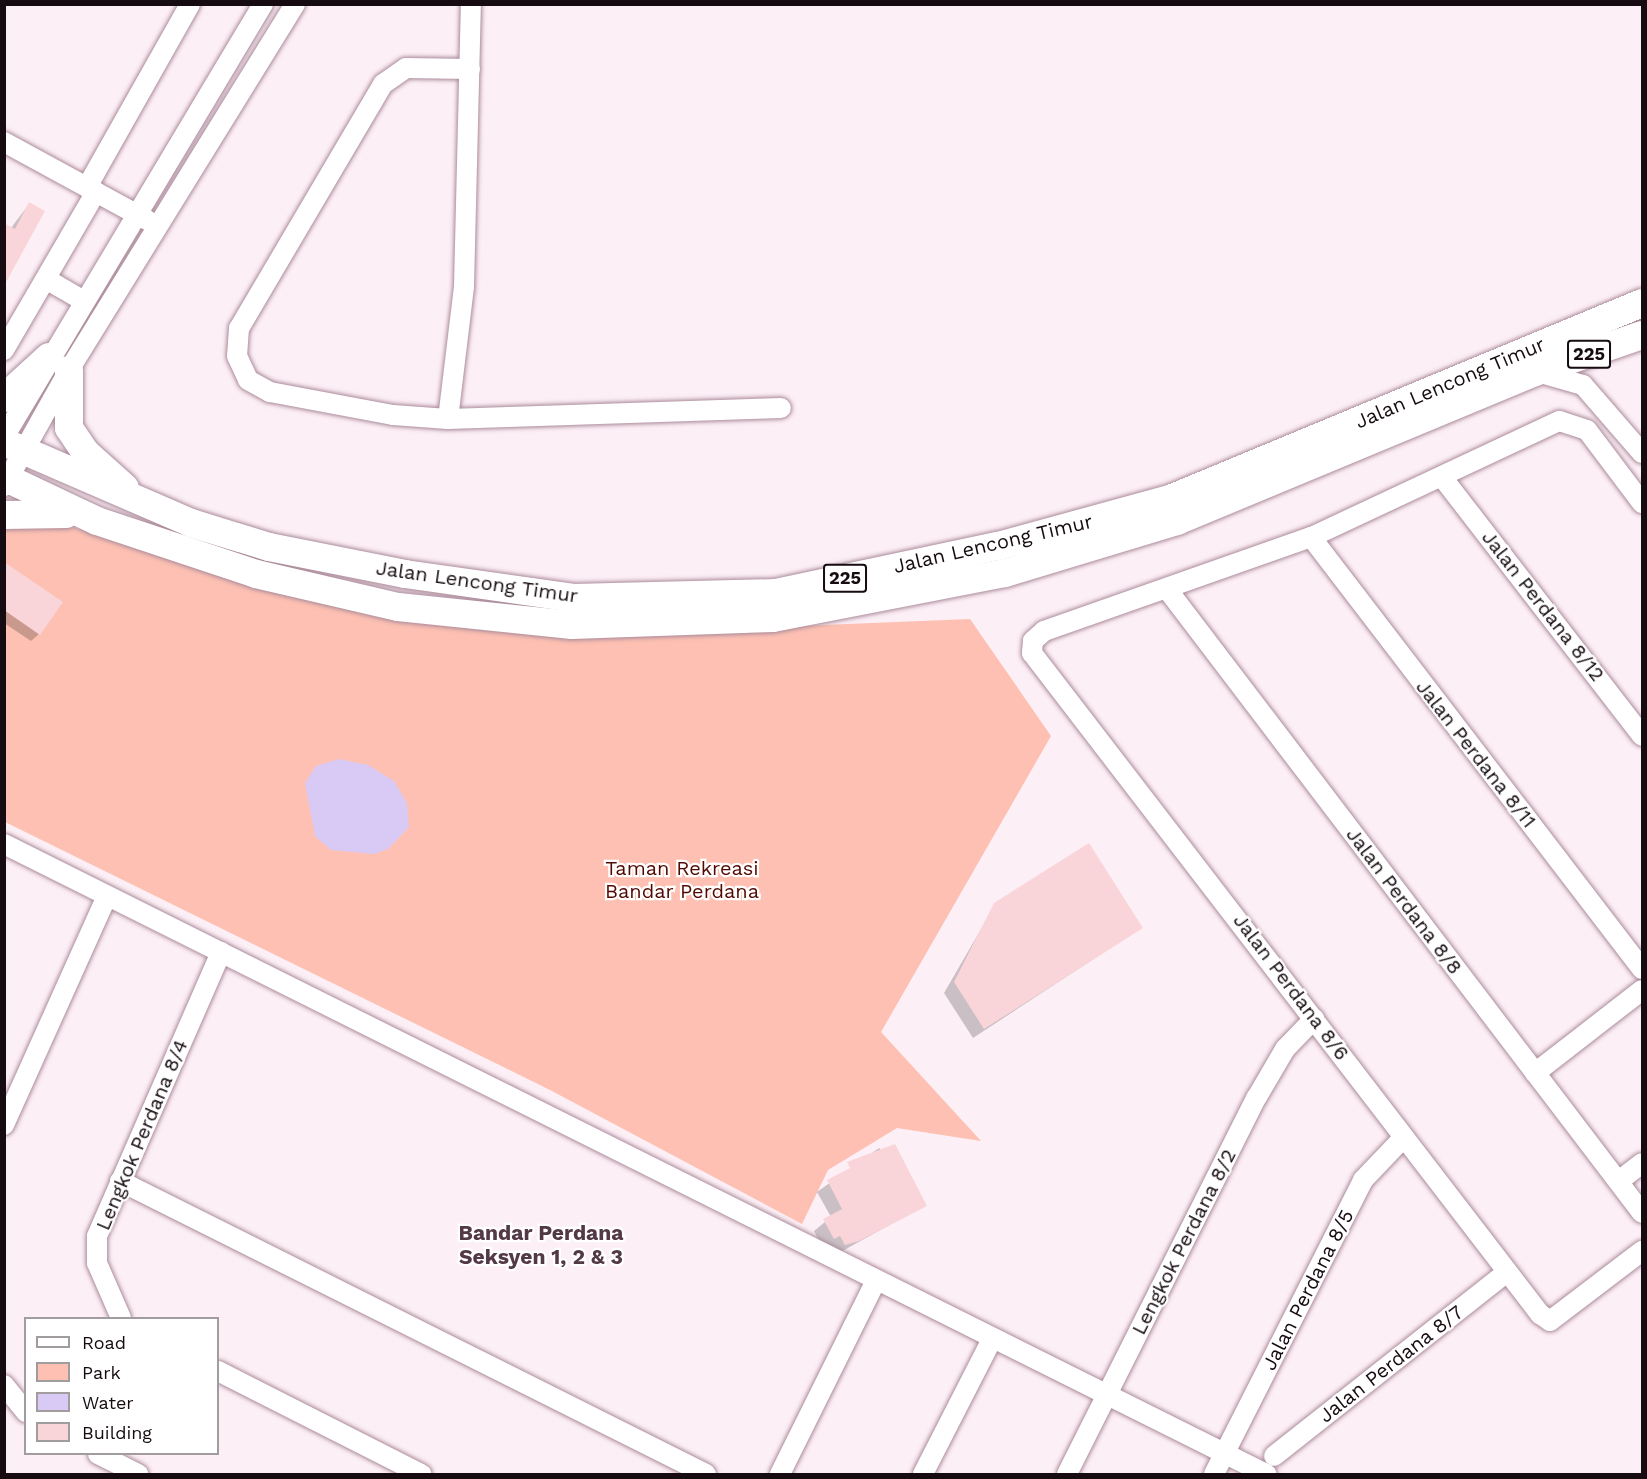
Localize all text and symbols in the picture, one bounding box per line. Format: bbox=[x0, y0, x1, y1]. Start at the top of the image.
street label: Jalan Lencong Timur bbox=[1351, 332, 1549, 434]
road number: 225 bbox=[1566, 339, 1612, 369]
street label: Jalan Lencong Timur bbox=[891, 509, 1095, 579]
street label: Jalan Perdana 8/12 bbox=[1477, 526, 1609, 686]
street label: Jalan Lencong Timur bbox=[374, 556, 580, 608]
road number: 225 bbox=[822, 563, 868, 593]
street label: Jalan Perdana 8/11 bbox=[1411, 675, 1541, 833]
street label: Jalan Perdana 8/8 bbox=[1341, 823, 1467, 979]
park label: Taman Rekreasi Bandar Perdana bbox=[605, 857, 759, 904]
street label: Jalan Perdana 8/6 bbox=[1228, 909, 1354, 1065]
street label: Lengkok Perdana 8/4 bbox=[91, 1036, 193, 1234]
street label: Lengkok Perdana 8/2 bbox=[1127, 1145, 1241, 1339]
street label: Jalan Perdana 8/5 bbox=[1257, 1206, 1359, 1374]
district label: Bandar Perdana Seksyen 1, 2 & 3 bbox=[458, 1220, 624, 1270]
street label: Jalan Perdana 8/7 bbox=[1314, 1300, 1468, 1428]
legend bbox=[24, 1317, 219, 1455]
text: Road bbox=[82, 1332, 126, 1353]
text: Park bbox=[82, 1362, 121, 1383]
text: Water bbox=[82, 1392, 134, 1413]
text: Building bbox=[82, 1422, 152, 1443]

